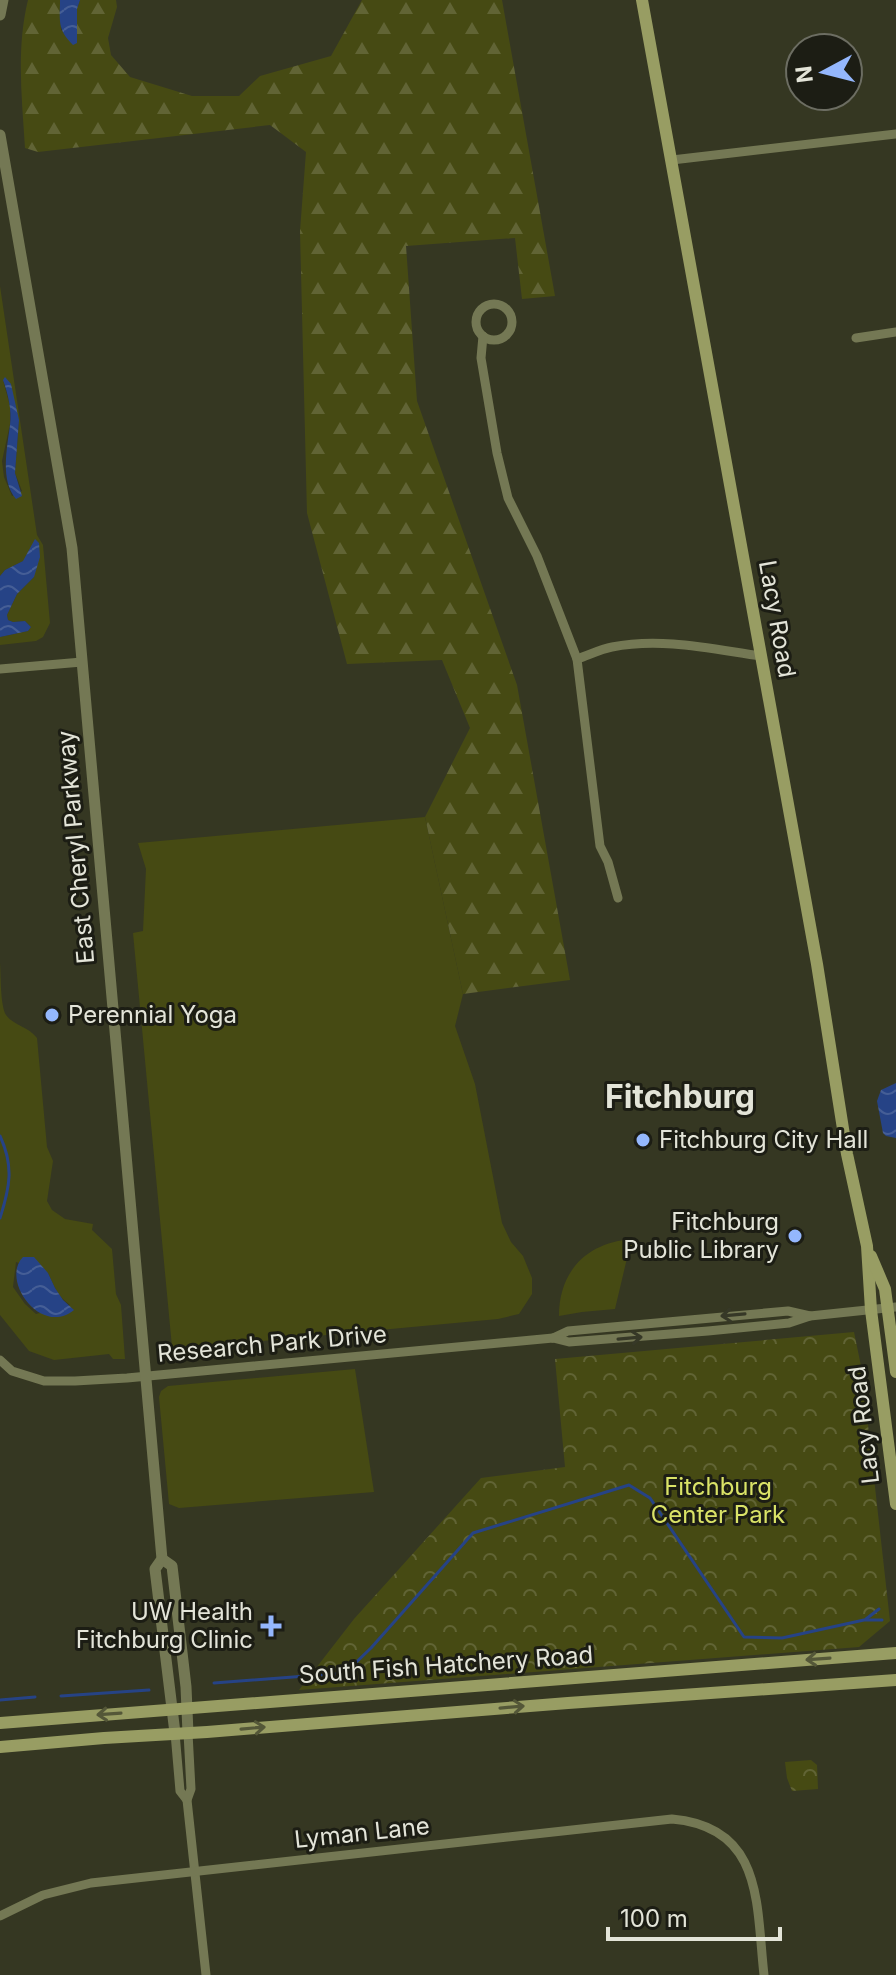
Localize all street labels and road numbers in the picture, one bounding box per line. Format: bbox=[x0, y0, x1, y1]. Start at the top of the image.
street label: Lacy Road bbox=[753, 558, 802, 680]
street label: East Cheryl Parkway bbox=[51, 729, 100, 965]
street label: Research Park Drive bbox=[156, 1319, 388, 1368]
street label: Lacy Road bbox=[842, 1365, 885, 1486]
street label: South Fish Hatchery Road bbox=[298, 1640, 594, 1689]
street label: Lyman Lane bbox=[293, 1811, 431, 1854]

